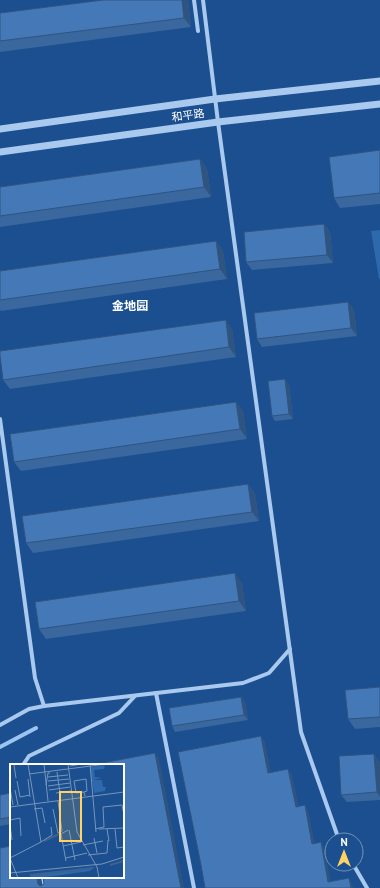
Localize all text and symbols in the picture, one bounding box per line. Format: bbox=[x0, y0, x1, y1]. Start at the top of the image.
street label: 和平路 bbox=[171, 106, 205, 124]
district label: 金地园 bbox=[112, 298, 148, 313]
inset map bbox=[10, 764, 124, 878]
north arrow bbox=[324, 832, 364, 872]
text: N bbox=[340, 835, 348, 849]

